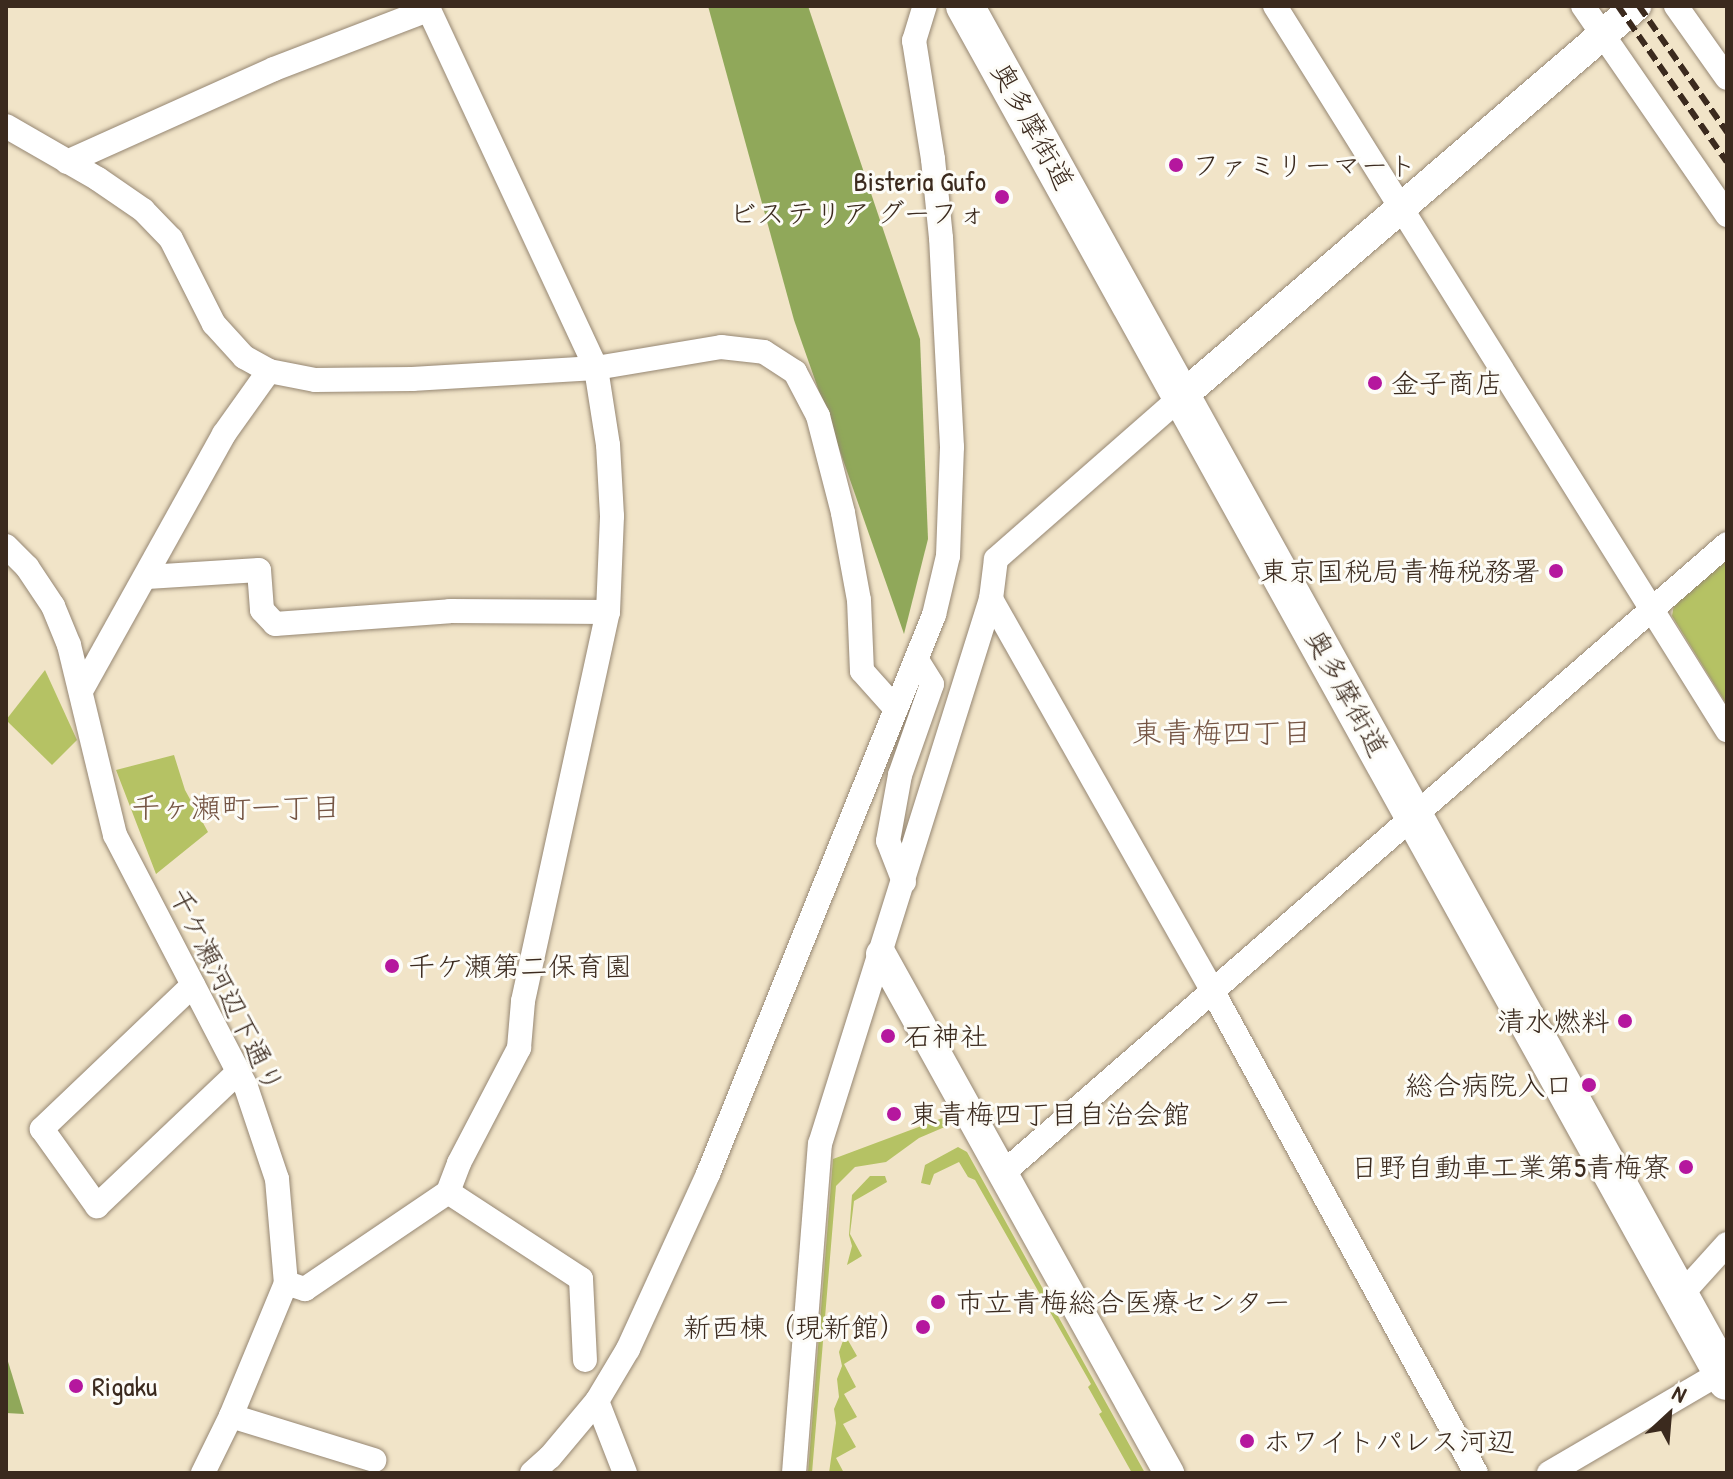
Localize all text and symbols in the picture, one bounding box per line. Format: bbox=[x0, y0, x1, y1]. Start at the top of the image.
street label: 奥多摩街道 bbox=[984, 57, 1082, 195]
place label: ファミリーマート bbox=[1192, 148, 1416, 182]
marker: ファミリーマート bbox=[1167, 156, 1185, 174]
place label: Bisteria Gufo ビステリア グーフォ bbox=[729, 164, 986, 230]
marker: Bisteria Gufo ビステリア グーフォ bbox=[993, 188, 1011, 206]
place label: 金子商店 bbox=[1391, 366, 1503, 400]
marker: 金子商店 bbox=[1366, 374, 1384, 392]
place label: 東京国税局青梅税務署 bbox=[1260, 554, 1540, 588]
marker: 東京国税局青梅税務署 bbox=[1547, 562, 1565, 580]
street label: 奥多摩街道 bbox=[1298, 624, 1396, 762]
district label: 東青梅四丁目 bbox=[1132, 714, 1312, 750]
district label: 千ヶ瀬町一丁目 bbox=[131, 789, 341, 825]
street label: 千ケ瀬河辺下通り bbox=[163, 882, 291, 1098]
place label: 千ケ瀬第二保育園 bbox=[408, 949, 632, 983]
marker: 千ケ瀬第二保育園 bbox=[383, 957, 401, 975]
place label: 清水燃料 bbox=[1497, 1004, 1609, 1038]
marker: 清水燃料 bbox=[1616, 1012, 1634, 1030]
place label: 石神社 bbox=[904, 1019, 988, 1053]
marker: 石神社 bbox=[879, 1027, 897, 1045]
place label: 総合病院入口 bbox=[1405, 1068, 1573, 1102]
marker: 総合病院入口 bbox=[1580, 1076, 1598, 1094]
place label: 東青梅四丁目自治会館 bbox=[910, 1097, 1190, 1131]
marker: 東青梅四丁目自治会館 bbox=[885, 1105, 903, 1123]
place label: 日野自動車工業第5青梅寮 bbox=[1350, 1150, 1670, 1184]
marker: 日野自動車工業第5青梅寮 bbox=[1677, 1158, 1695, 1176]
place label: 市立青梅総合医療センター bbox=[956, 1285, 1292, 1319]
marker: 市立青梅総合医療センター bbox=[927, 1291, 949, 1313]
place label: 新西棟（現新館） bbox=[683, 1310, 907, 1344]
marker: 新西棟（現新館） bbox=[914, 1318, 932, 1336]
place label: Rigaku bbox=[92, 1369, 157, 1403]
north arrow bbox=[1629, 1375, 1709, 1455]
marker: Rigaku bbox=[67, 1377, 85, 1395]
text: N bbox=[1668, 1377, 1691, 1409]
place label: ホワイトパレス河辺 bbox=[1263, 1424, 1515, 1458]
marker: ホワイトパレス河辺 bbox=[1238, 1432, 1256, 1450]

